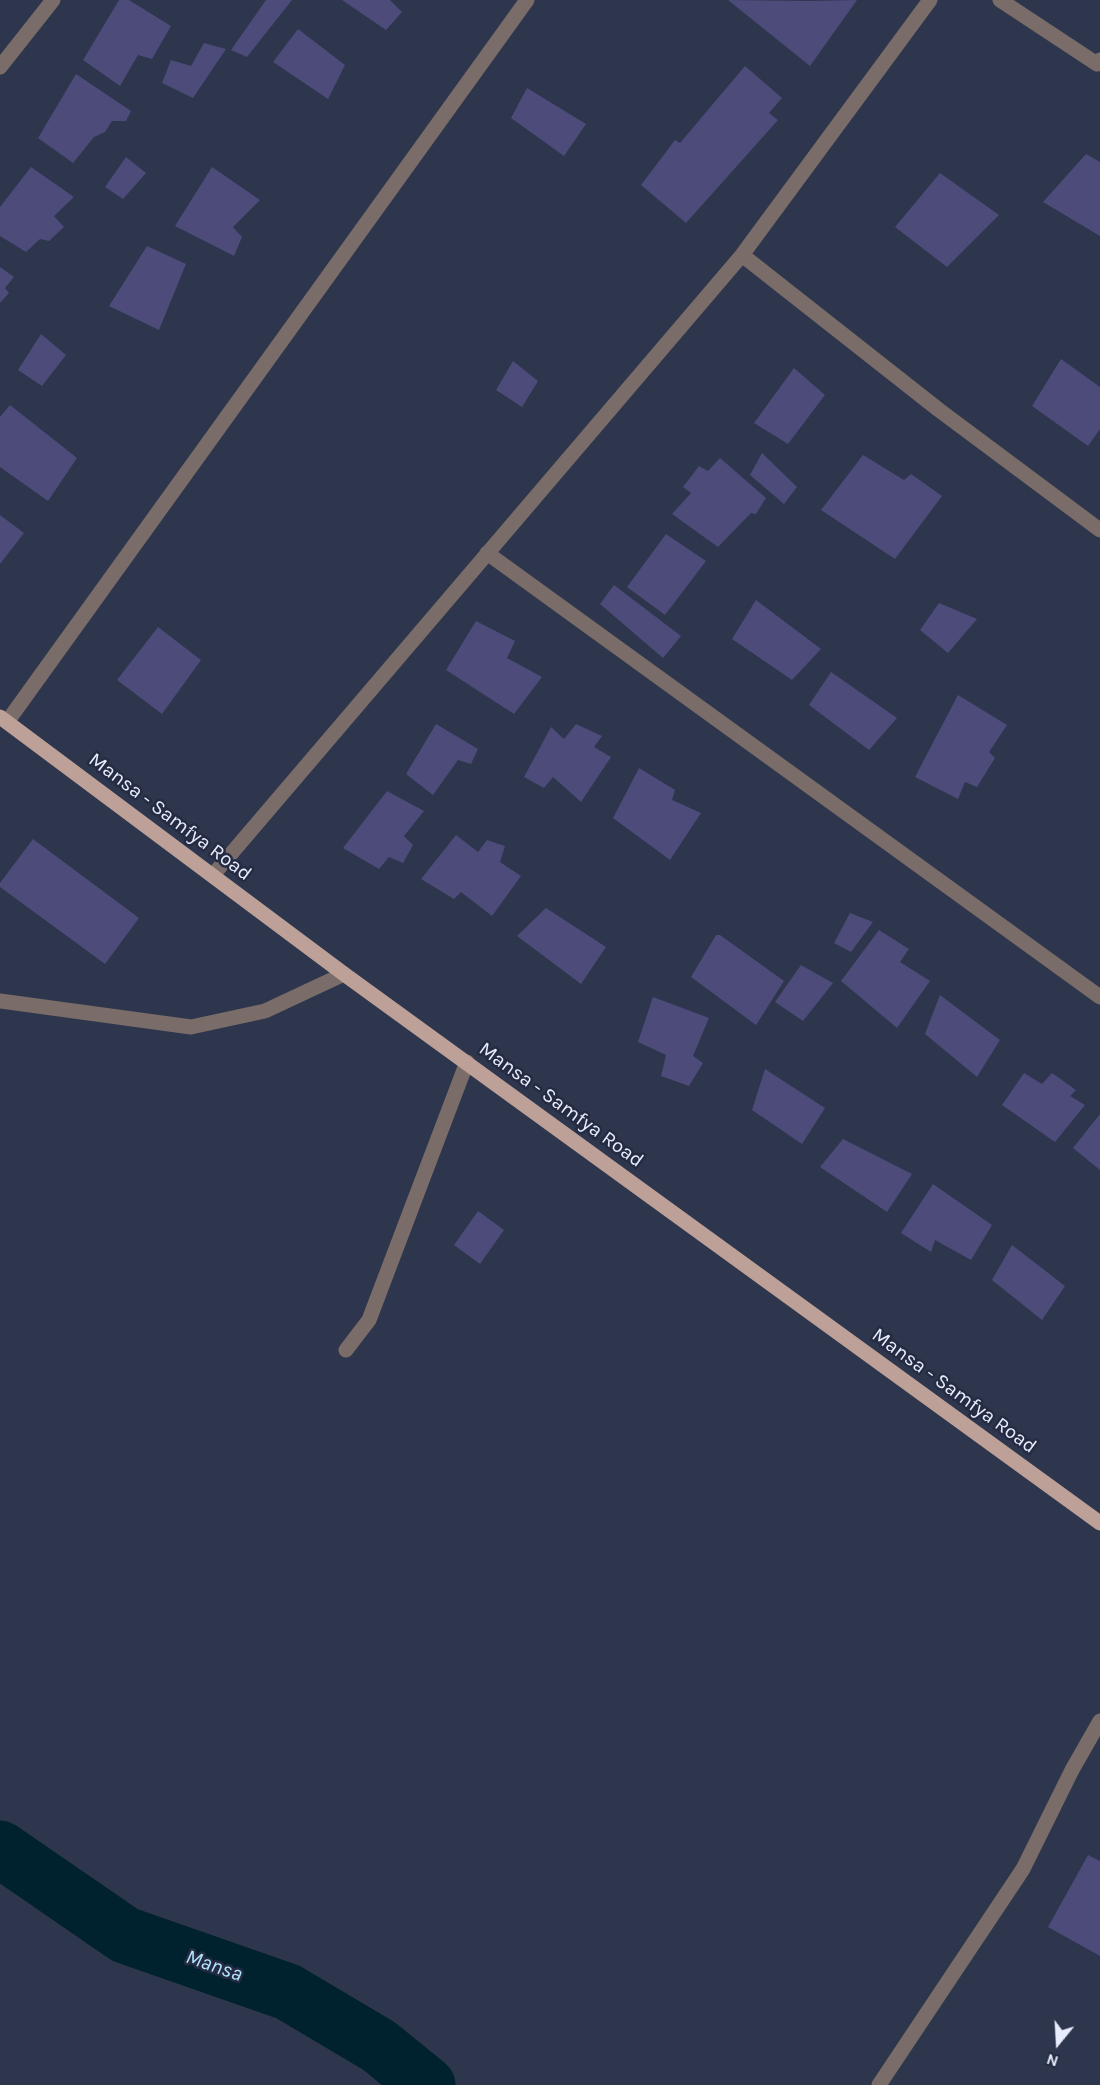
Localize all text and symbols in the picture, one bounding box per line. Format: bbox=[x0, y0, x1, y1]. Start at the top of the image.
street label: Mansa - Samfya Road bbox=[84, 748, 256, 886]
street label: Mansa - Samfya Road bbox=[474, 1037, 648, 1173]
street label: Mansa - Samfya Road bbox=[867, 1323, 1041, 1459]
water label: Mansa bbox=[182, 1945, 246, 1987]
north arrow bbox=[1028, 2013, 1088, 2073]
text: N bbox=[1044, 2050, 1061, 2071]

